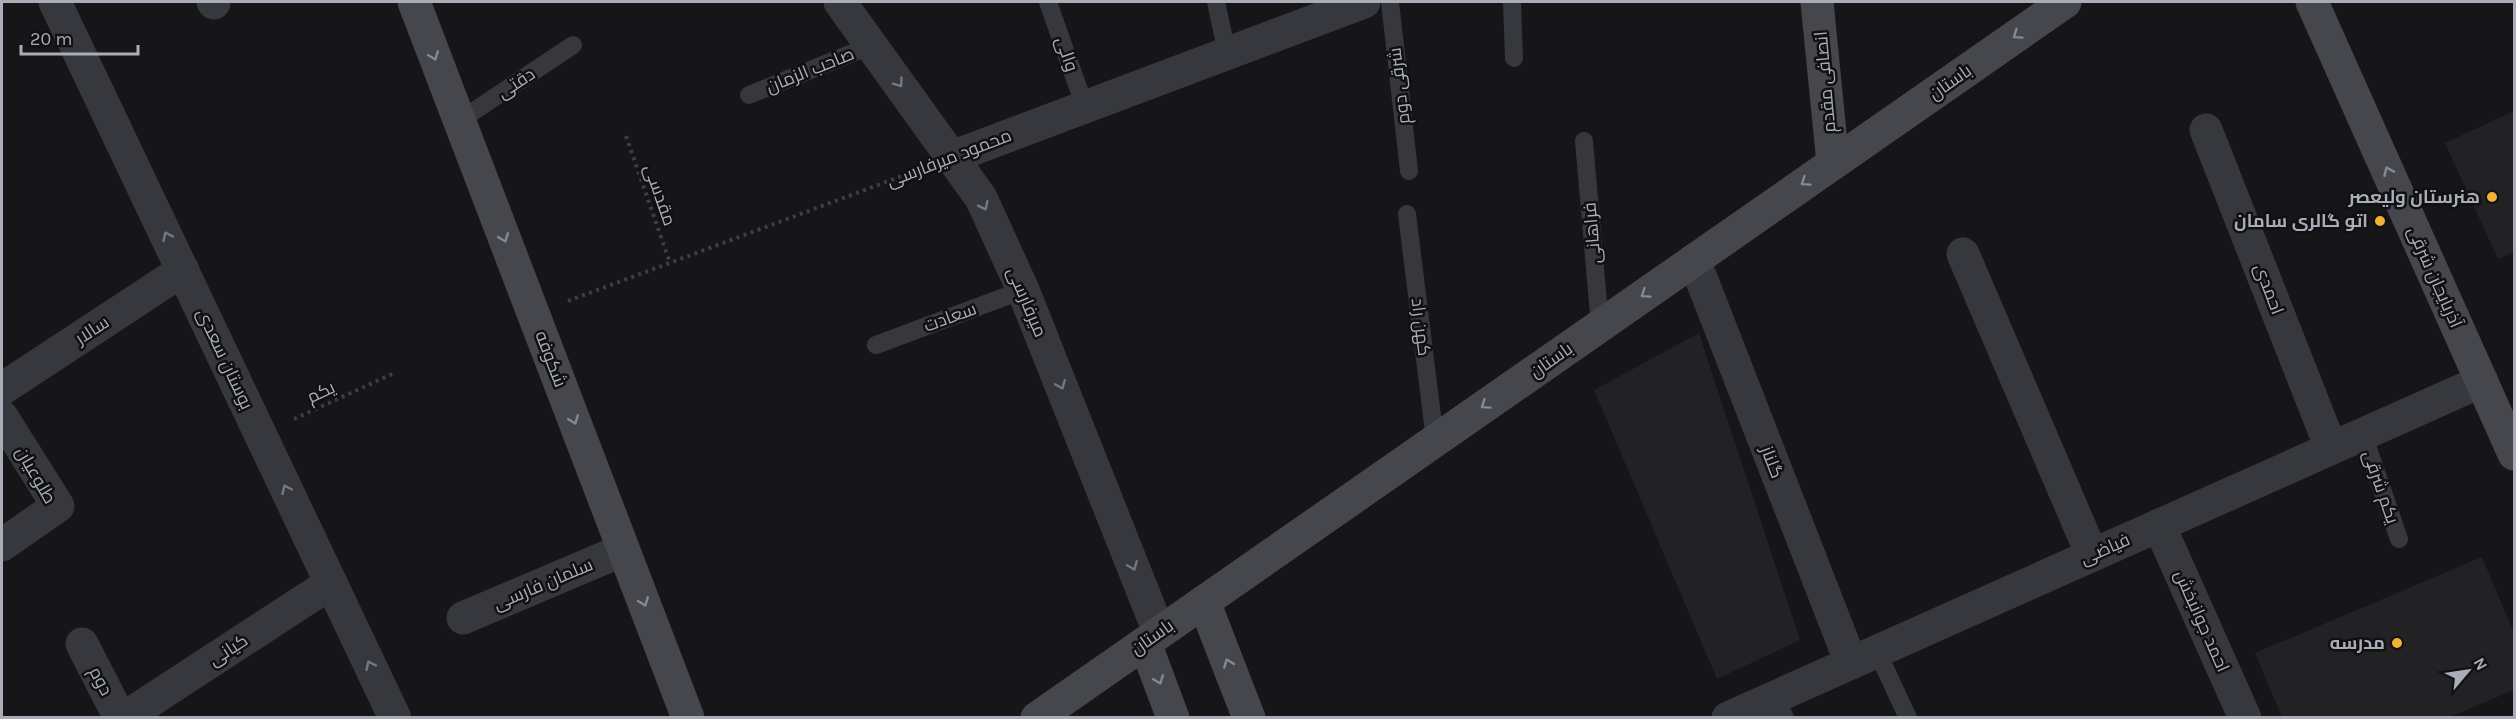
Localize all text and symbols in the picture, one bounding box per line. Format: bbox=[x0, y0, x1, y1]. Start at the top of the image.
scale bar bbox=[21, 18, 138, 56]
text: 20 m bbox=[30, 28, 72, 50]
one-way arrow bbox=[2012, 28, 2023, 39]
street label: انصافی مقدم bbox=[1810, 30, 1841, 134]
street label: والی bbox=[1051, 34, 1083, 74]
street label: صاحب الزمان bbox=[763, 42, 857, 98]
street label: شرقی دوم bbox=[1383, 46, 1416, 126]
one-way arrow bbox=[427, 50, 440, 61]
street label: باستان bbox=[1924, 59, 1976, 105]
street label: دقتی bbox=[493, 63, 539, 103]
one-way arrow bbox=[892, 76, 903, 87]
street label: محمود میرفارسی bbox=[883, 124, 1015, 192]
street label: مقدسی bbox=[639, 161, 681, 229]
one-way arrow bbox=[2383, 166, 2395, 177]
one-way arrow bbox=[1801, 175, 1812, 186]
place label: هنرستان ولیعصر bbox=[2348, 186, 2480, 208]
marker: هنرستان ولیعصر bbox=[2485, 190, 2499, 204]
one-way arrow bbox=[977, 199, 988, 210]
street label: فراهانی bbox=[1578, 201, 1606, 265]
place label: اتو گالری سامان bbox=[2234, 210, 2368, 232]
marker: اتو گالری سامان bbox=[2373, 214, 2387, 228]
street label: آذربایجان شرقی bbox=[2403, 223, 2467, 331]
one-way arrow bbox=[162, 232, 174, 243]
one-way arrow bbox=[497, 232, 510, 243]
street label: احمدی bbox=[2249, 260, 2289, 318]
street label: میرفارسی bbox=[1002, 264, 1052, 340]
one-way arrow bbox=[1641, 287, 1652, 298]
street label: سعادت bbox=[921, 297, 979, 337]
street label: کهن راد bbox=[1407, 297, 1435, 357]
street label: بوستان سعدى bbox=[192, 305, 258, 413]
street label: سالار bbox=[70, 311, 113, 350]
street label: شکوفه bbox=[530, 328, 572, 390]
street label: باستان bbox=[1525, 337, 1577, 383]
street label: یکم bbox=[303, 376, 339, 409]
one-way arrow bbox=[1054, 378, 1066, 389]
one-way arrow bbox=[1481, 398, 1492, 409]
one-way arrow bbox=[567, 414, 579, 425]
street label: طلوعیان bbox=[11, 442, 61, 508]
street label: گلناز bbox=[1755, 442, 1788, 481]
street label: یکم شرقی bbox=[2357, 447, 2404, 527]
one-way arrow bbox=[282, 484, 294, 495]
street label: فیاضی bbox=[2077, 528, 2133, 570]
street label: سلمان فارسی bbox=[490, 553, 596, 615]
one-way arrow bbox=[1126, 560, 1138, 571]
street label: احمد جوانبخش bbox=[2170, 566, 2234, 676]
one-way arrow bbox=[637, 596, 649, 607]
street label: باستان bbox=[1126, 614, 1178, 660]
street label: کیانی bbox=[204, 629, 252, 671]
place label: مدرسه bbox=[2330, 632, 2385, 654]
marker: مدرسه bbox=[2390, 636, 2404, 650]
north arrow bbox=[2438, 641, 2498, 701]
text: N bbox=[2470, 654, 2492, 674]
one-way arrow bbox=[1223, 658, 1235, 669]
one-way arrow bbox=[365, 660, 377, 671]
street label: دوم bbox=[83, 663, 118, 700]
one-way arrow bbox=[1152, 674, 1164, 685]

